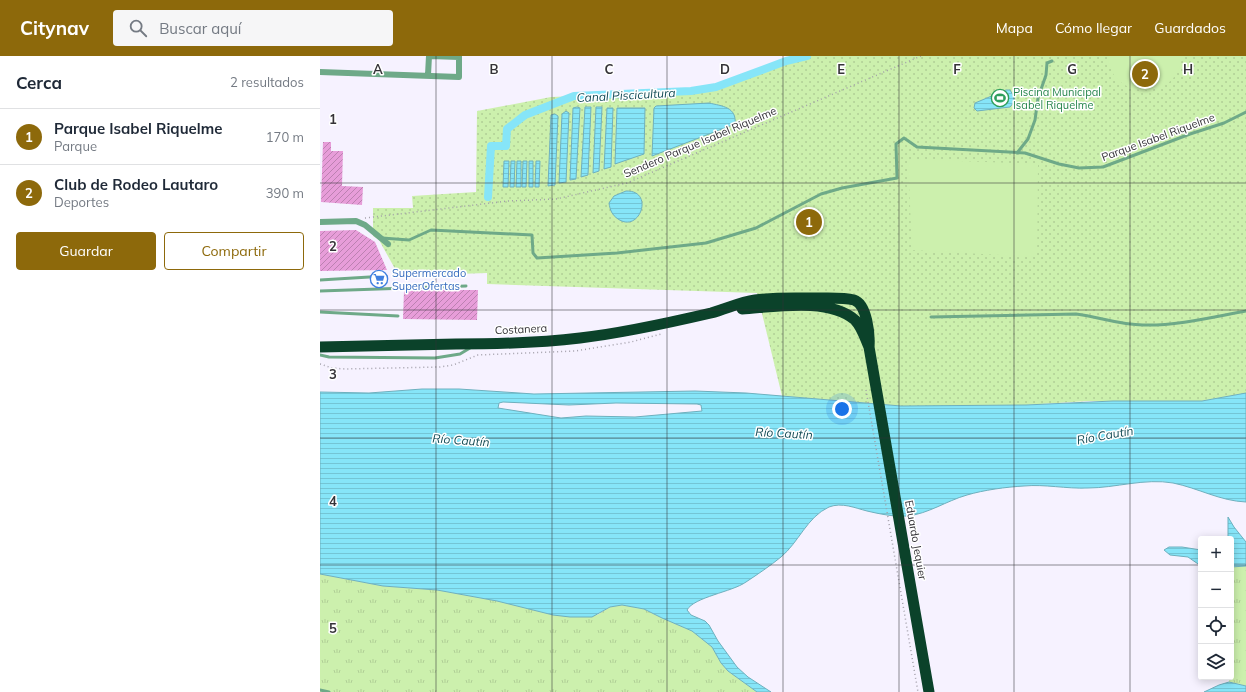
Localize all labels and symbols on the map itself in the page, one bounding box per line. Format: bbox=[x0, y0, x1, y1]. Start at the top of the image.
pin: 2 bbox=[1132, 59, 1158, 89]
text: A bbox=[373, 61, 383, 77]
text: B bbox=[490, 61, 499, 77]
text: C bbox=[605, 61, 614, 77]
text: D bbox=[720, 61, 730, 77]
text: E bbox=[837, 61, 845, 77]
text: F bbox=[953, 61, 961, 77]
text: G bbox=[1067, 61, 1077, 77]
text: H bbox=[1183, 61, 1193, 77]
water label: Canal Piscicultura bbox=[576, 85, 676, 105]
place label: Piscina Municipal Isabel Riquelme bbox=[1013, 85, 1101, 112]
sports icon: Piscina Municipal Isabel Riquelme bbox=[990, 88, 1010, 108]
street label: Sendero Parque Isabel Riquelme bbox=[622, 103, 778, 181]
street label: Parque Isabel Riquelme bbox=[1099, 110, 1217, 164]
text: 1 bbox=[329, 111, 337, 127]
pin: 1 bbox=[796, 207, 822, 237]
text: 2 bbox=[329, 238, 337, 254]
place label: Supermercado SuperOfertas bbox=[392, 266, 466, 293]
supermarket icon: Supermercado SuperOfertas bbox=[369, 269, 389, 289]
street label: Costanera bbox=[495, 321, 547, 337]
text: 3 bbox=[329, 366, 337, 382]
your location bbox=[832, 399, 852, 419]
water label: Río Cautín bbox=[1075, 423, 1135, 447]
water label: Río Cautín bbox=[755, 424, 813, 442]
water label: Río Cautín bbox=[432, 431, 490, 449]
text: 4 bbox=[329, 493, 337, 509]
street label: Eduardo Jequier bbox=[902, 499, 930, 581]
text: 5 bbox=[329, 620, 337, 636]

